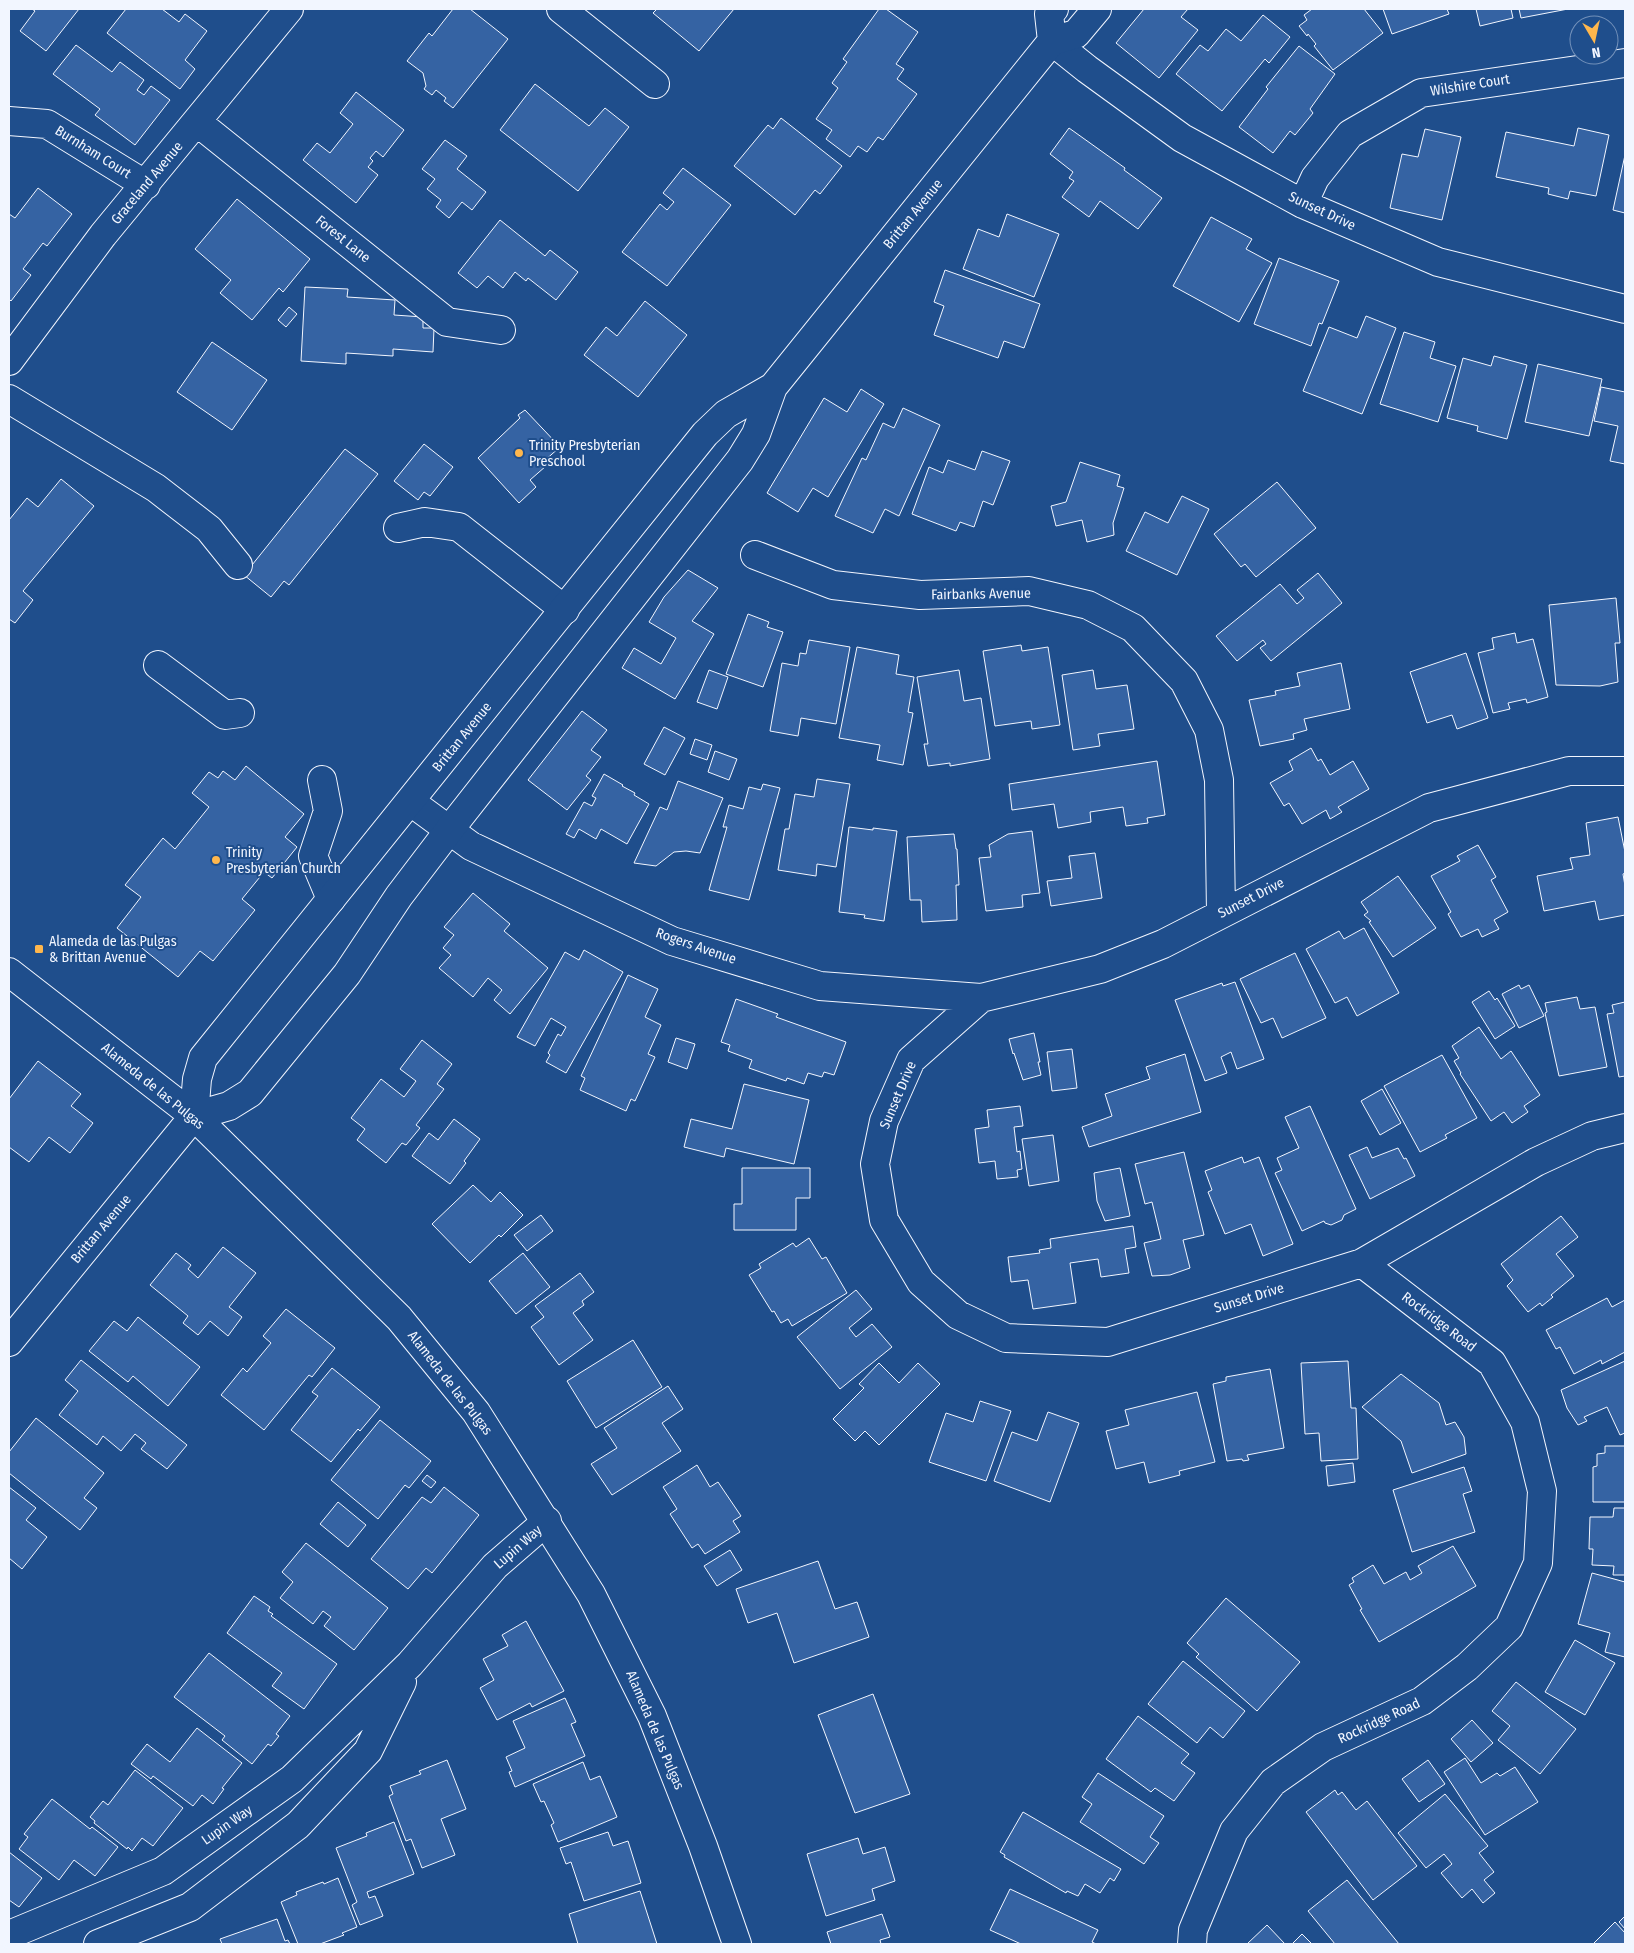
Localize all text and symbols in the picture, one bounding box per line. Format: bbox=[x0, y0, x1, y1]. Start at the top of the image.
north arrow bbox=[1569, 15, 1619, 65]
text: N bbox=[1590, 43, 1601, 61]
street label: Wilshire Court bbox=[1429, 70, 1511, 100]
street label: Burnham Court bbox=[52, 122, 135, 182]
street label: Graceland Avenue bbox=[107, 138, 187, 228]
street label: Brittan Avenue bbox=[880, 176, 946, 252]
street label: Sunset Drive bbox=[1286, 188, 1358, 234]
street label: Forest Lane bbox=[312, 212, 374, 266]
place label: Trinity Presbyterian Preschool bbox=[529, 437, 640, 470]
marker: Trinity Presbyterian Preschool bbox=[513, 447, 525, 459]
street label: Fairbanks Avenue bbox=[931, 585, 1031, 603]
street label: Brittan Avenue bbox=[429, 699, 495, 775]
place label: Trinity Presbyterian Church bbox=[226, 844, 341, 877]
marker: Trinity Presbyterian Church bbox=[210, 854, 222, 866]
street label: Sunset Drive bbox=[1215, 874, 1287, 922]
street label: Rogers Avenue bbox=[653, 924, 739, 968]
place label: Alameda de las Pulgas & Brittan Avenue bbox=[49, 933, 177, 966]
marker: Alameda de las Pulgas & Brittan Avenue bbox=[33, 943, 45, 955]
street label: Alameda de las Pulgas bbox=[98, 1039, 208, 1133]
street label: Sunset Drive bbox=[876, 1058, 920, 1131]
street label: Brittan Avenue bbox=[67, 1191, 135, 1267]
street label: Sunset Drive bbox=[1212, 1279, 1286, 1317]
street label: Rockridge Road bbox=[1398, 1288, 1480, 1356]
street label: Alameda de las Pulgas bbox=[404, 1327, 496, 1439]
street label: Lupin Way bbox=[491, 1521, 546, 1572]
street label: Alameda de las Pulgas bbox=[622, 1668, 688, 1792]
street label: Rockridge Road bbox=[1335, 1695, 1423, 1747]
street label: Lupin Way bbox=[198, 1801, 256, 1849]

